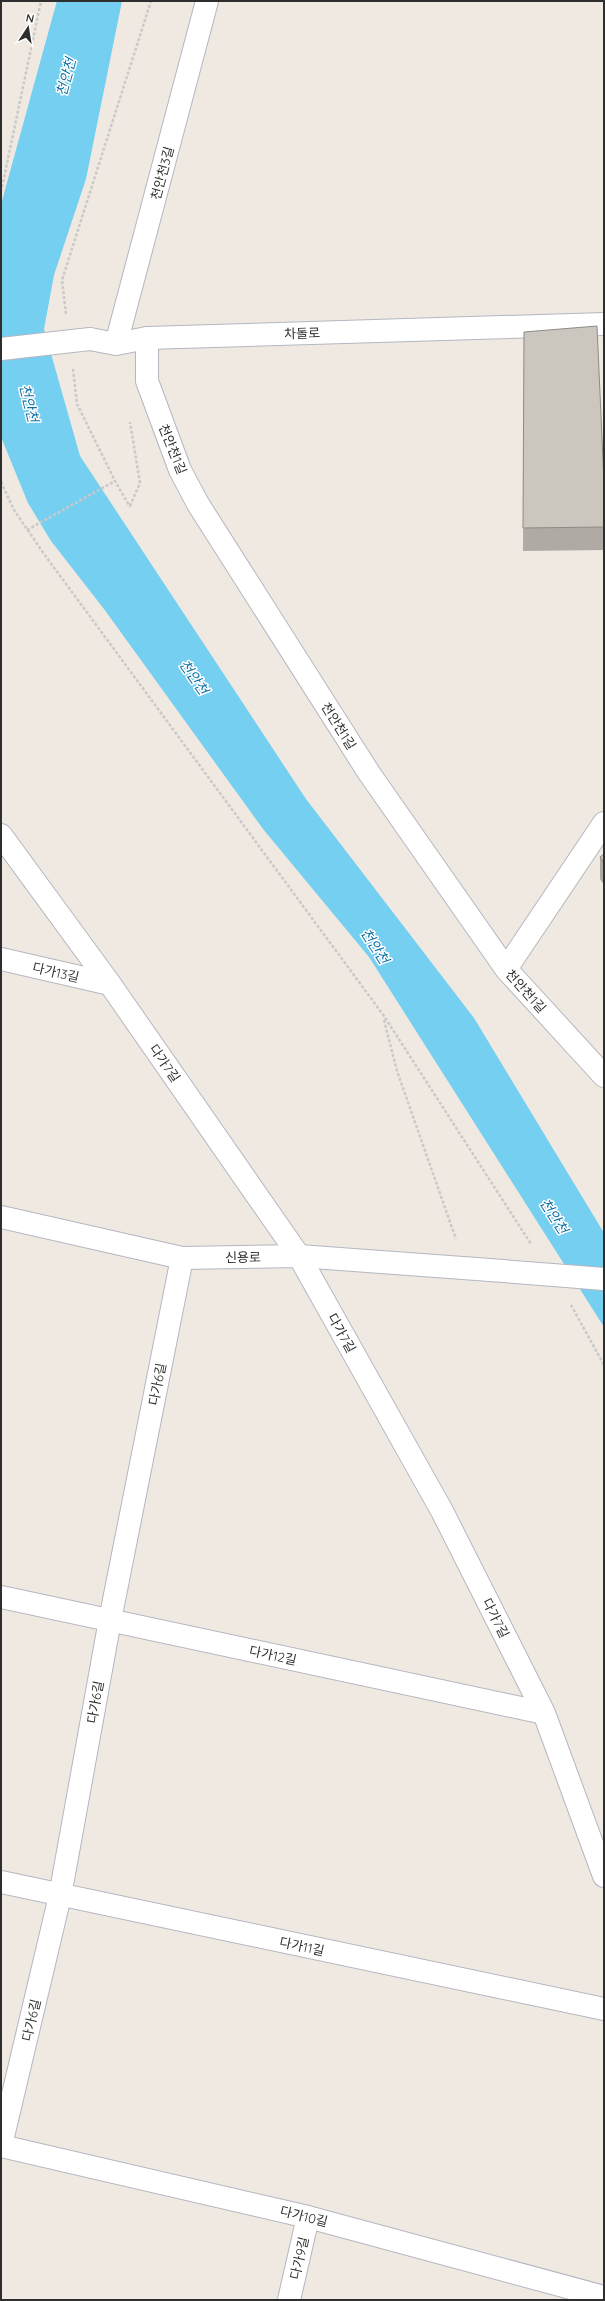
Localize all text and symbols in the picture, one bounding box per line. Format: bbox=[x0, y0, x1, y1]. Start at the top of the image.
north arrow bbox=[8, 8, 48, 48]
text: N bbox=[25, 11, 35, 26]
water label: 천안천 bbox=[52, 55, 80, 98]
street label: 천안천3길 bbox=[147, 145, 177, 201]
street label: 차돌로 bbox=[284, 324, 320, 342]
water label: 천안천 bbox=[16, 382, 43, 425]
street label: 천안천1길 bbox=[156, 422, 190, 476]
water label: 천안천 bbox=[176, 656, 213, 699]
street label: 천안천1길 bbox=[318, 699, 360, 753]
water label: 천안천 bbox=[357, 925, 394, 968]
street label: 다가13길 bbox=[31, 959, 81, 985]
street label: 천안천1길 bbox=[502, 966, 550, 1016]
street label: 다가7길 bbox=[146, 1041, 184, 1085]
water label: 천안천 bbox=[536, 1195, 573, 1238]
street label: 신용로 bbox=[225, 1249, 261, 1265]
street label: 다가7길 bbox=[325, 1311, 359, 1355]
street label: 다가6길 bbox=[145, 1361, 169, 1407]
street label: 다가7길 bbox=[479, 1595, 513, 1641]
street label: 다가12길 bbox=[248, 1642, 298, 1668]
street label: 다가6길 bbox=[83, 1679, 107, 1725]
street label: 다가11길 bbox=[278, 1933, 326, 1959]
street label: 다가6길 bbox=[18, 1997, 44, 2043]
street label: 다가10길 bbox=[279, 2202, 329, 2230]
street label: 다가9길 bbox=[286, 2235, 312, 2281]

